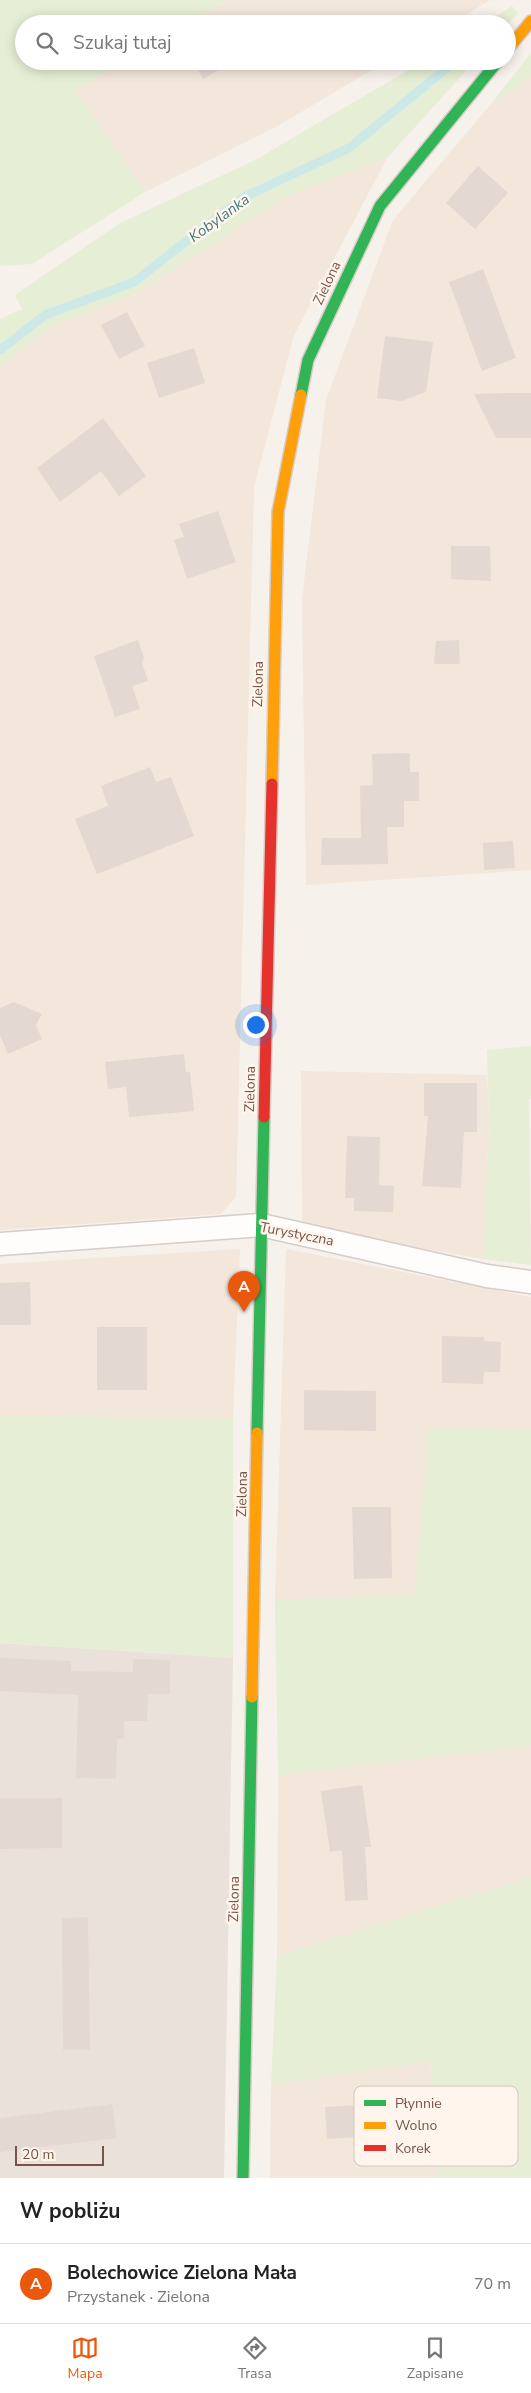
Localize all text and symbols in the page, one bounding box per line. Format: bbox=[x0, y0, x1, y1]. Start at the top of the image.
search box bbox=[15, 15, 516, 70]
icon: search bbox=[33, 29, 61, 57]
text: Szukaj tutaj bbox=[73, 30, 172, 56]
water label: Kobylanka bbox=[185, 189, 253, 247]
street label: Zielona bbox=[309, 258, 345, 308]
street label: Zielona bbox=[248, 661, 268, 707]
your location bbox=[243, 1012, 269, 1038]
street label: Zielona bbox=[240, 1066, 260, 1112]
street label: Turystyczna bbox=[258, 1218, 336, 1250]
pin: A bbox=[228, 1271, 260, 1312]
street label: Zielona bbox=[232, 1471, 252, 1517]
street label: Zielona bbox=[224, 1876, 244, 1922]
legend bbox=[354, 2086, 518, 2166]
text: Płynnie bbox=[395, 2094, 442, 2113]
text: Wolno bbox=[395, 2116, 437, 2135]
text: Korek bbox=[395, 2139, 432, 2158]
scale bar bbox=[15, 2143, 104, 2166]
text: 20 m bbox=[22, 2145, 54, 2164]
text: W pobliżu bbox=[20, 2197, 121, 2225]
text: Bolechowice Zielona Mała bbox=[67, 2260, 297, 2286]
text: A bbox=[30, 2273, 42, 2295]
text: 70 m bbox=[474, 2273, 511, 2295]
text: Przystanek · Zielona bbox=[67, 2286, 210, 2308]
tab: Mapa bbox=[68, 2334, 103, 2383]
tab: Trasa bbox=[238, 2334, 272, 2383]
tab: Zapisane bbox=[407, 2334, 463, 2383]

